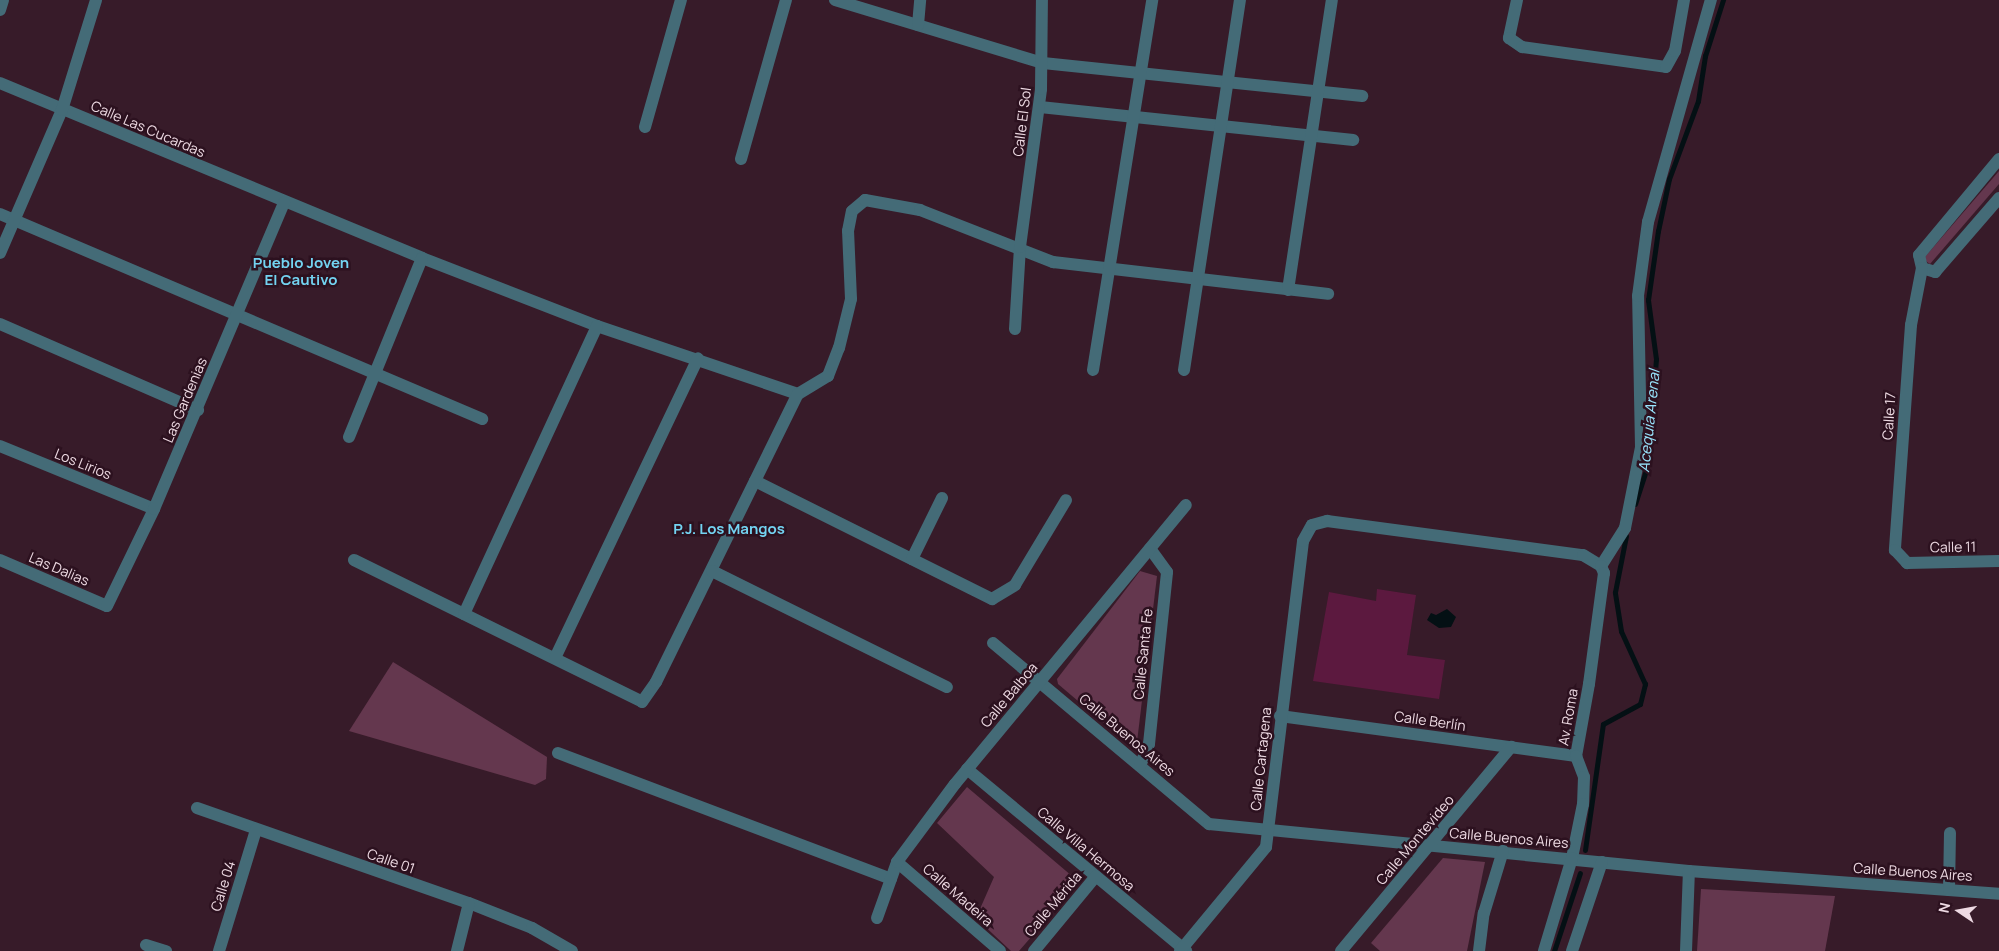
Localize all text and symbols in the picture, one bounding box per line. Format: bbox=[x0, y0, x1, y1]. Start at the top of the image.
street label: Calle El Sol bbox=[1009, 86, 1035, 158]
street label: Calle Las Cucardas bbox=[88, 97, 208, 161]
district label: Pueblo Joven El Cautivo bbox=[253, 253, 349, 288]
street label: Las Gardenias bbox=[160, 355, 210, 445]
water label: Acequia Arenal bbox=[1635, 369, 1663, 473]
street label: Calle 17 bbox=[1879, 392, 1899, 440]
street label: Los Lirios bbox=[52, 445, 114, 483]
district label: P.J. Los Mangos bbox=[673, 520, 785, 538]
street label: Calle 11 bbox=[1930, 538, 1976, 556]
street label: Las Dalias bbox=[26, 549, 92, 589]
street label: Calle Santa Fe bbox=[1130, 608, 1156, 700]
street label: Calle Balboa bbox=[977, 659, 1041, 731]
street label: Av. Roma bbox=[1555, 687, 1581, 747]
street label: Calle Buenos Aires bbox=[1076, 690, 1178, 780]
street label: Calle Cartagena bbox=[1247, 706, 1275, 812]
street label: Calle Berlín bbox=[1393, 708, 1467, 734]
street label: Calle Montevideo bbox=[1373, 792, 1457, 888]
street label: Calle Villa Hermosa bbox=[1034, 803, 1138, 895]
street label: Calle Buenos Aires bbox=[1449, 824, 1569, 852]
street label: Calle 01 bbox=[365, 845, 417, 877]
street label: Calle 04 bbox=[207, 859, 239, 913]
street label: Calle Buenos Aires bbox=[1853, 859, 1973, 885]
street label: Calle Madeira bbox=[920, 860, 996, 930]
street label: Calle Mérida bbox=[1021, 868, 1085, 940]
north arrow bbox=[1934, 886, 1984, 936]
text: N bbox=[1934, 901, 1954, 915]

